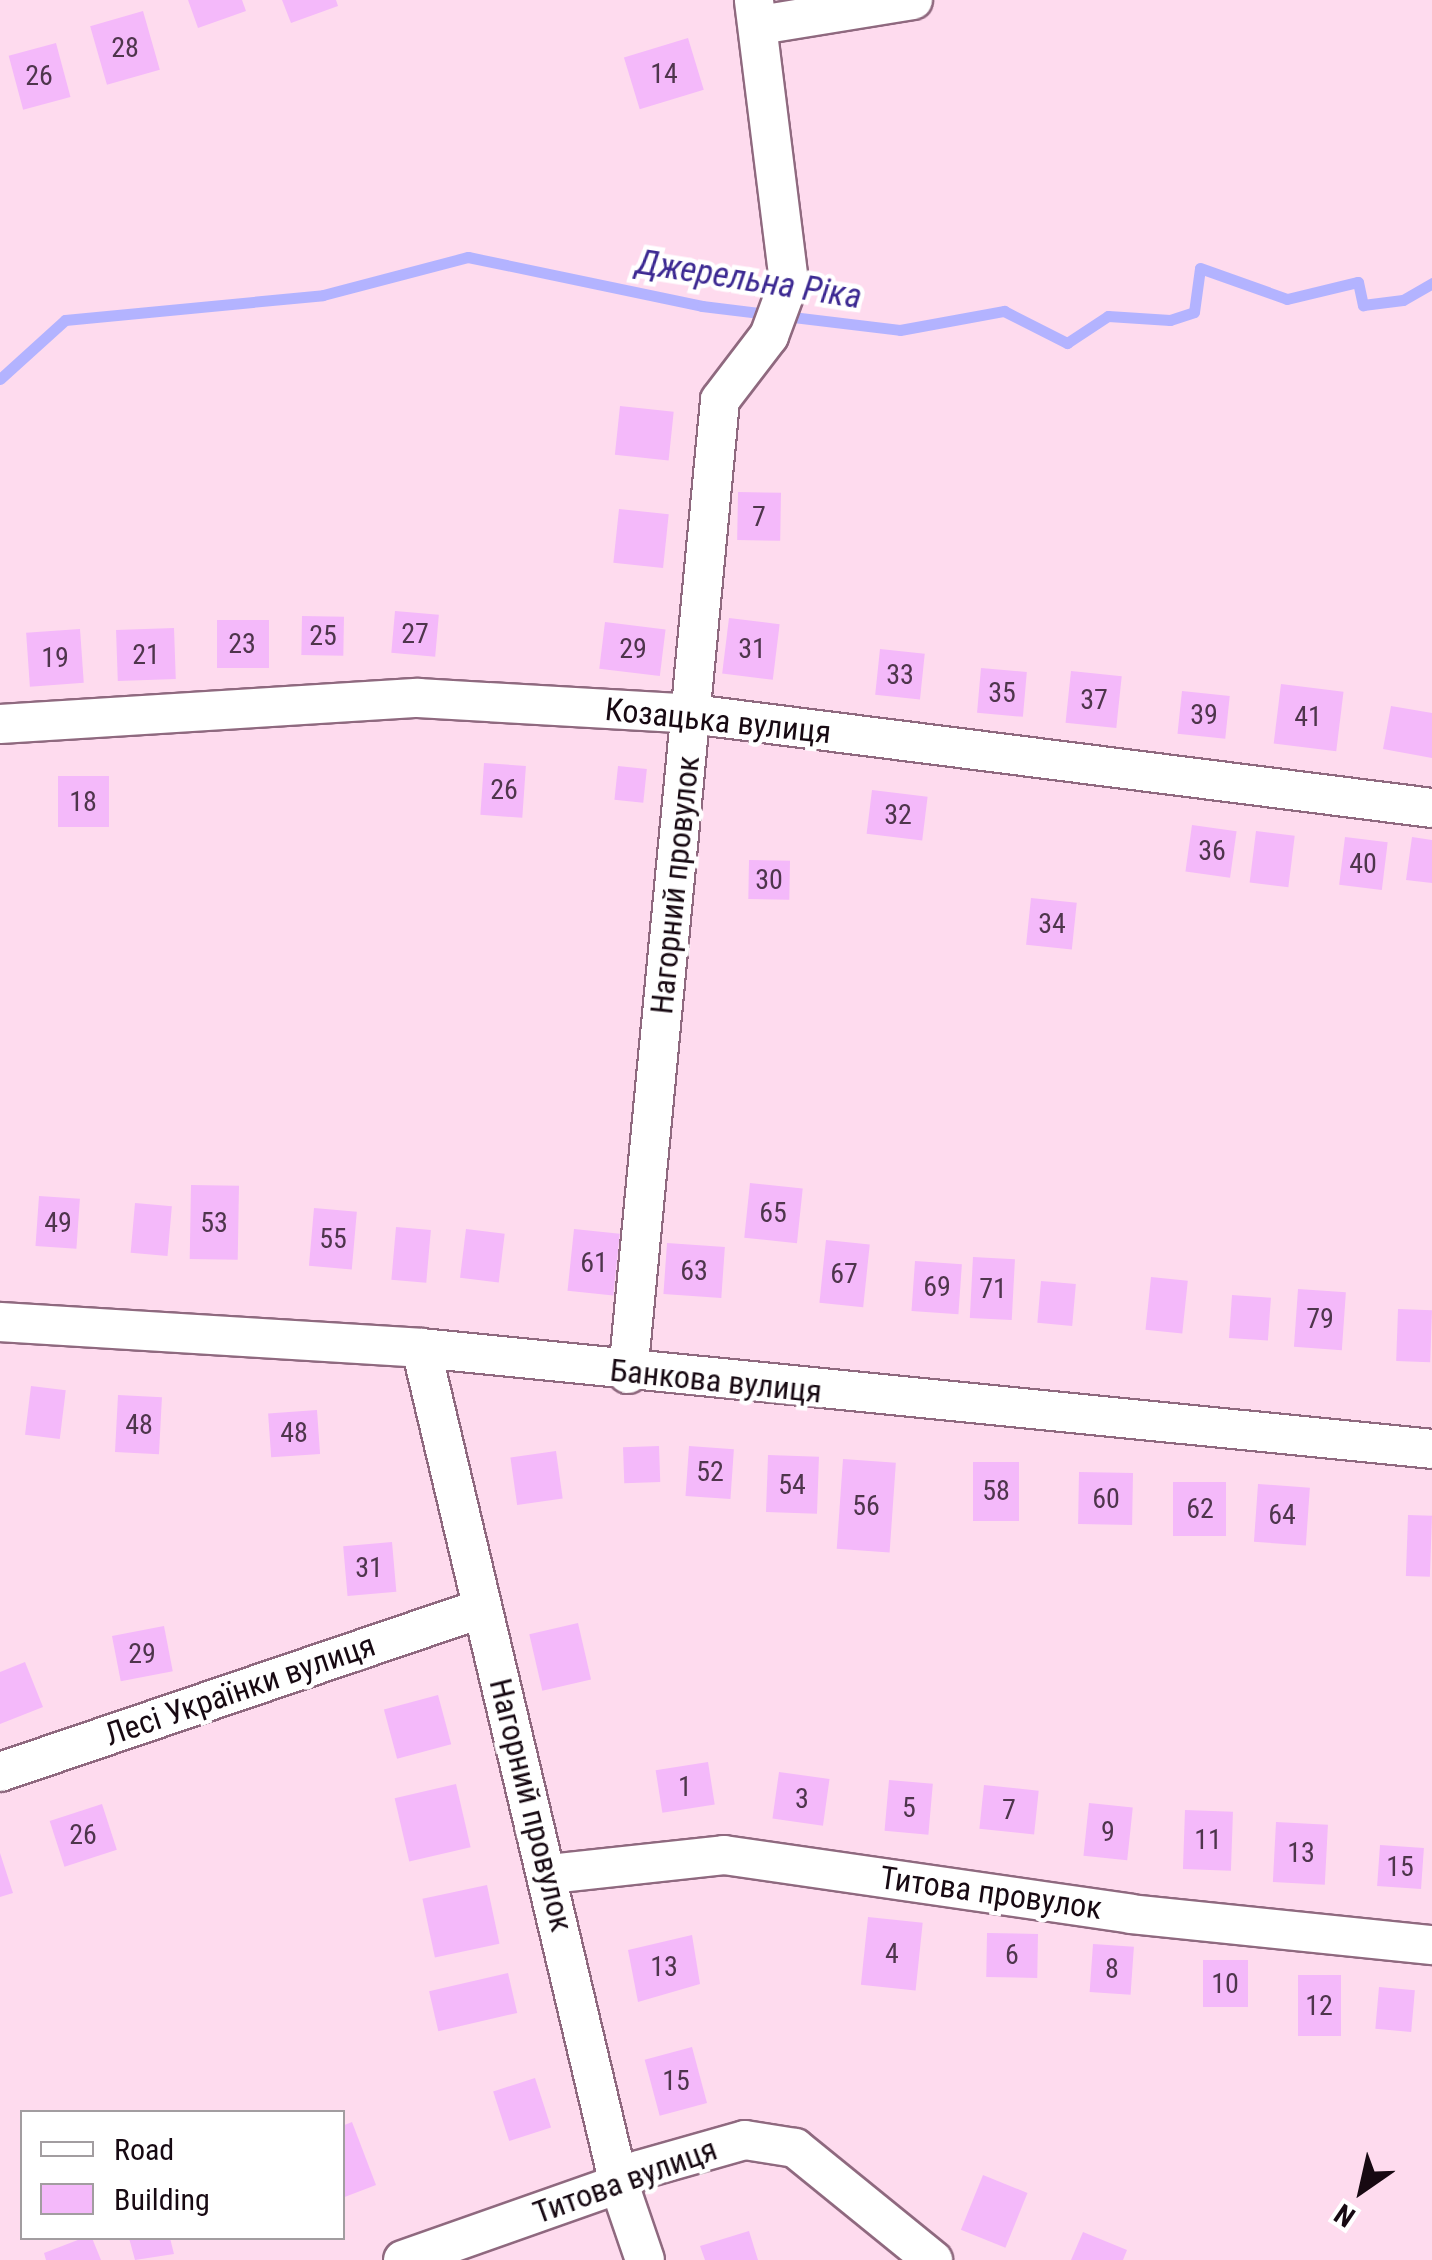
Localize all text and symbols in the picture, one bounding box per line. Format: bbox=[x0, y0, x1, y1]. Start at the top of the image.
house number: 28 bbox=[111, 31, 139, 65]
house number: 14 bbox=[650, 57, 678, 91]
house number: 26 bbox=[25, 59, 53, 93]
water label: Джерельна Ріка bbox=[633, 241, 865, 319]
house number: 7 bbox=[752, 500, 766, 534]
house number: 27 bbox=[401, 617, 429, 651]
house number: 25 bbox=[309, 619, 337, 653]
house number: 23 bbox=[228, 627, 256, 661]
house number: 29 bbox=[619, 632, 647, 666]
house number: 31 bbox=[738, 632, 766, 666]
house number: 21 bbox=[132, 638, 160, 672]
house number: 19 bbox=[41, 641, 69, 675]
house number: 33 bbox=[886, 658, 914, 692]
house number: 35 bbox=[988, 676, 1016, 710]
house number: 37 bbox=[1080, 683, 1108, 717]
street label: Козацька вулиця bbox=[603, 690, 833, 752]
house number: 39 bbox=[1190, 698, 1218, 732]
house number: 41 bbox=[1294, 700, 1322, 734]
street label: Нагорний провулок bbox=[642, 754, 708, 1016]
house number: 26 bbox=[490, 773, 518, 807]
house number: 18 bbox=[69, 785, 97, 819]
house number: 32 bbox=[884, 798, 912, 832]
house number: 36 bbox=[1198, 834, 1226, 868]
house number: 40 bbox=[1349, 847, 1377, 881]
house number: 30 bbox=[755, 863, 783, 897]
house number: 34 bbox=[1038, 907, 1066, 941]
house number: 65 bbox=[759, 1196, 787, 1230]
house number: 49 bbox=[44, 1206, 72, 1240]
house number: 53 bbox=[200, 1206, 228, 1240]
house number: 55 bbox=[319, 1222, 347, 1256]
house number: 61 bbox=[580, 1246, 608, 1280]
house number: 63 bbox=[680, 1254, 708, 1288]
house number: 67 bbox=[830, 1257, 858, 1291]
house number: 69 bbox=[923, 1270, 951, 1304]
house number: 71 bbox=[979, 1272, 1007, 1306]
house number: 79 bbox=[1306, 1302, 1334, 1336]
street label: Банкова вулиця bbox=[608, 1351, 824, 1411]
house number: 48 bbox=[125, 1408, 153, 1442]
house number: 48 bbox=[280, 1416, 308, 1450]
house number: 52 bbox=[696, 1455, 724, 1489]
house number: 54 bbox=[778, 1468, 806, 1502]
house number: 58 bbox=[982, 1474, 1010, 1508]
house number: 60 bbox=[1092, 1482, 1120, 1516]
house number: 56 bbox=[852, 1489, 880, 1523]
house number: 62 bbox=[1186, 1492, 1214, 1526]
house number: 64 bbox=[1268, 1498, 1296, 1532]
house number: 31 bbox=[355, 1551, 383, 1585]
street label: Лесі Українки вулиця bbox=[100, 1626, 380, 1754]
house number: 29 bbox=[128, 1637, 156, 1671]
street label: Нагорний провулок bbox=[481, 1675, 581, 1935]
house number: 1 bbox=[678, 1770, 692, 1804]
house number: 3 bbox=[795, 1782, 809, 1816]
house number: 5 bbox=[902, 1791, 916, 1825]
house number: 7 bbox=[1002, 1793, 1016, 1827]
house number: 9 bbox=[1101, 1815, 1115, 1849]
house number: 26 bbox=[69, 1818, 97, 1852]
house number: 11 bbox=[1194, 1823, 1222, 1857]
house number: 13 bbox=[1287, 1836, 1315, 1870]
house number: 15 bbox=[1386, 1850, 1414, 1884]
street label: Титова провулок bbox=[878, 1858, 1104, 1928]
house number: 4 bbox=[885, 1937, 899, 1971]
house number: 6 bbox=[1005, 1938, 1019, 1972]
house number: 13 bbox=[650, 1950, 678, 1984]
house number: 8 bbox=[1105, 1952, 1119, 1986]
house number: 10 bbox=[1211, 1967, 1239, 2001]
house number: 12 bbox=[1305, 1989, 1333, 2023]
house number: 15 bbox=[662, 2064, 690, 2098]
legend bbox=[20, 2110, 345, 2240]
street label: Титова вулиця bbox=[528, 2130, 722, 2232]
text: Road bbox=[114, 2132, 174, 2167]
north arrow bbox=[1312, 2140, 1412, 2240]
text: Building bbox=[114, 2182, 210, 2217]
text: N bbox=[1329, 2197, 1361, 2234]

